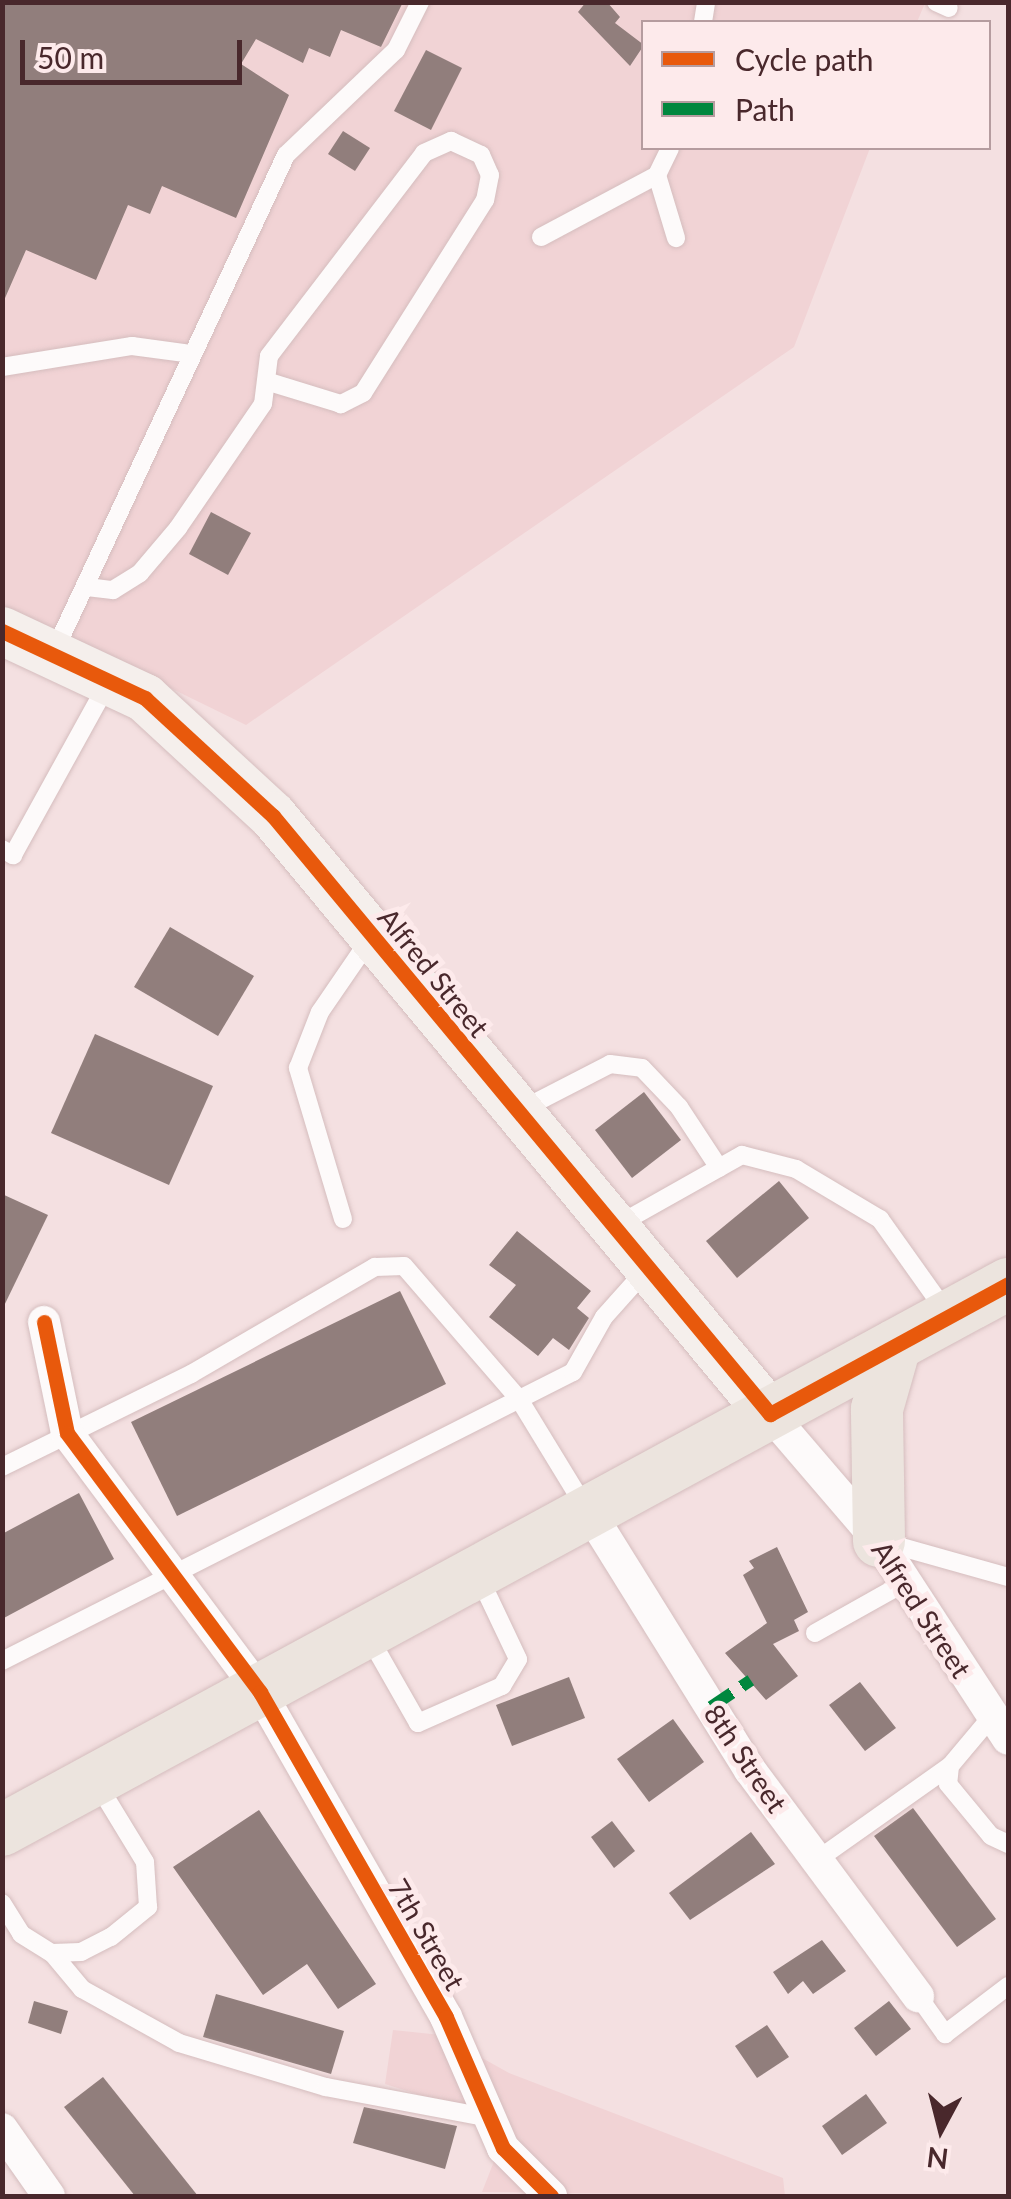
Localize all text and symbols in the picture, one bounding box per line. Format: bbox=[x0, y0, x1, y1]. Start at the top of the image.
scale bar bbox=[25, 20, 248, 82]
legend bbox=[641, 20, 991, 150]
text: 50 m bbox=[37, 39, 104, 75]
text: Cycle path bbox=[735, 41, 874, 77]
text: Path bbox=[735, 91, 795, 127]
street label: Alfred Street bbox=[372, 901, 496, 1043]
street label: Alfred Street bbox=[865, 1534, 979, 1684]
street label: 8th Street bbox=[698, 1698, 794, 1818]
street label: 7th Street bbox=[382, 1872, 472, 1996]
north arrow bbox=[891, 2079, 991, 2179]
text: N bbox=[925, 2141, 950, 2177]

